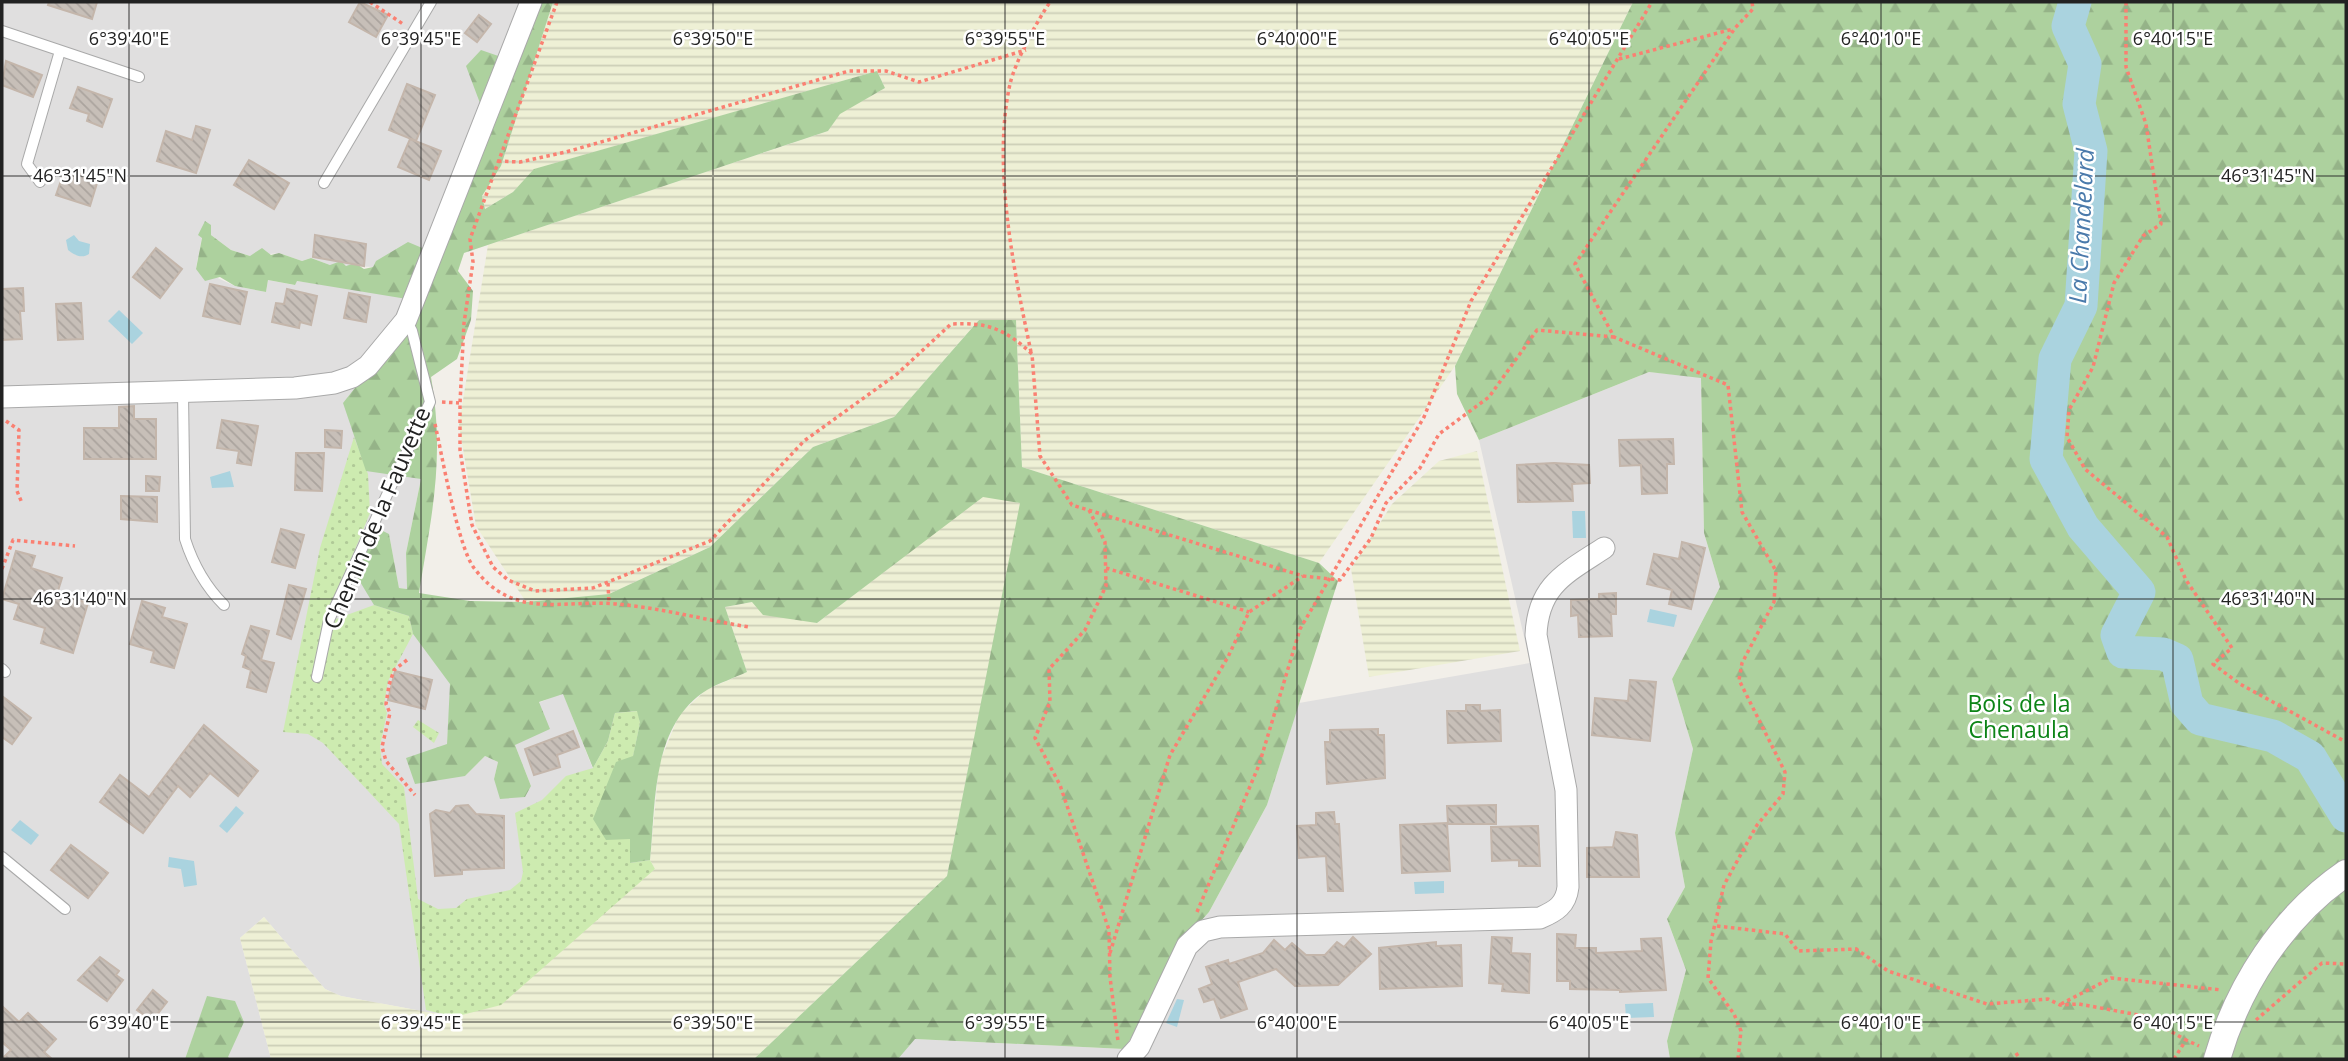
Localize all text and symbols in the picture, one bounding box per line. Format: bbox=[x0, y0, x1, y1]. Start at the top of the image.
text: 6°39'40"E bbox=[89, 26, 169, 50]
text: 6°39'45"E bbox=[381, 26, 461, 50]
text: 6°39'50"E bbox=[673, 26, 753, 50]
text: 6°39'55"E bbox=[965, 26, 1045, 50]
text: 6°40'00"E bbox=[1257, 26, 1337, 50]
text: 6°40'05"E bbox=[1549, 26, 1629, 50]
text: 6°40'10"E bbox=[1841, 26, 1921, 50]
text: 6°40'15"E bbox=[2133, 26, 2213, 50]
water label: La Chandelard bbox=[2060, 146, 2101, 304]
text: 46°31'45"N bbox=[33, 163, 127, 187]
text: 46°31'45"N bbox=[2221, 163, 2315, 187]
street label: Chemin de la Fauvette bbox=[315, 402, 437, 634]
text: 46°31'40"N bbox=[33, 586, 127, 610]
text: 46°31'40"N bbox=[2221, 586, 2315, 610]
park label: Bois de la Chenaula bbox=[1968, 687, 2070, 745]
text: 6°39'40"E bbox=[89, 1010, 169, 1034]
text: 6°39'45"E bbox=[381, 1010, 461, 1034]
text: 6°39'50"E bbox=[673, 1010, 753, 1034]
text: 6°39'55"E bbox=[965, 1010, 1045, 1034]
text: 6°40'00"E bbox=[1257, 1010, 1337, 1034]
text: 6°40'05"E bbox=[1549, 1010, 1629, 1034]
text: 6°40'10"E bbox=[1841, 1010, 1921, 1034]
text: 6°40'15"E bbox=[2133, 1010, 2213, 1034]

